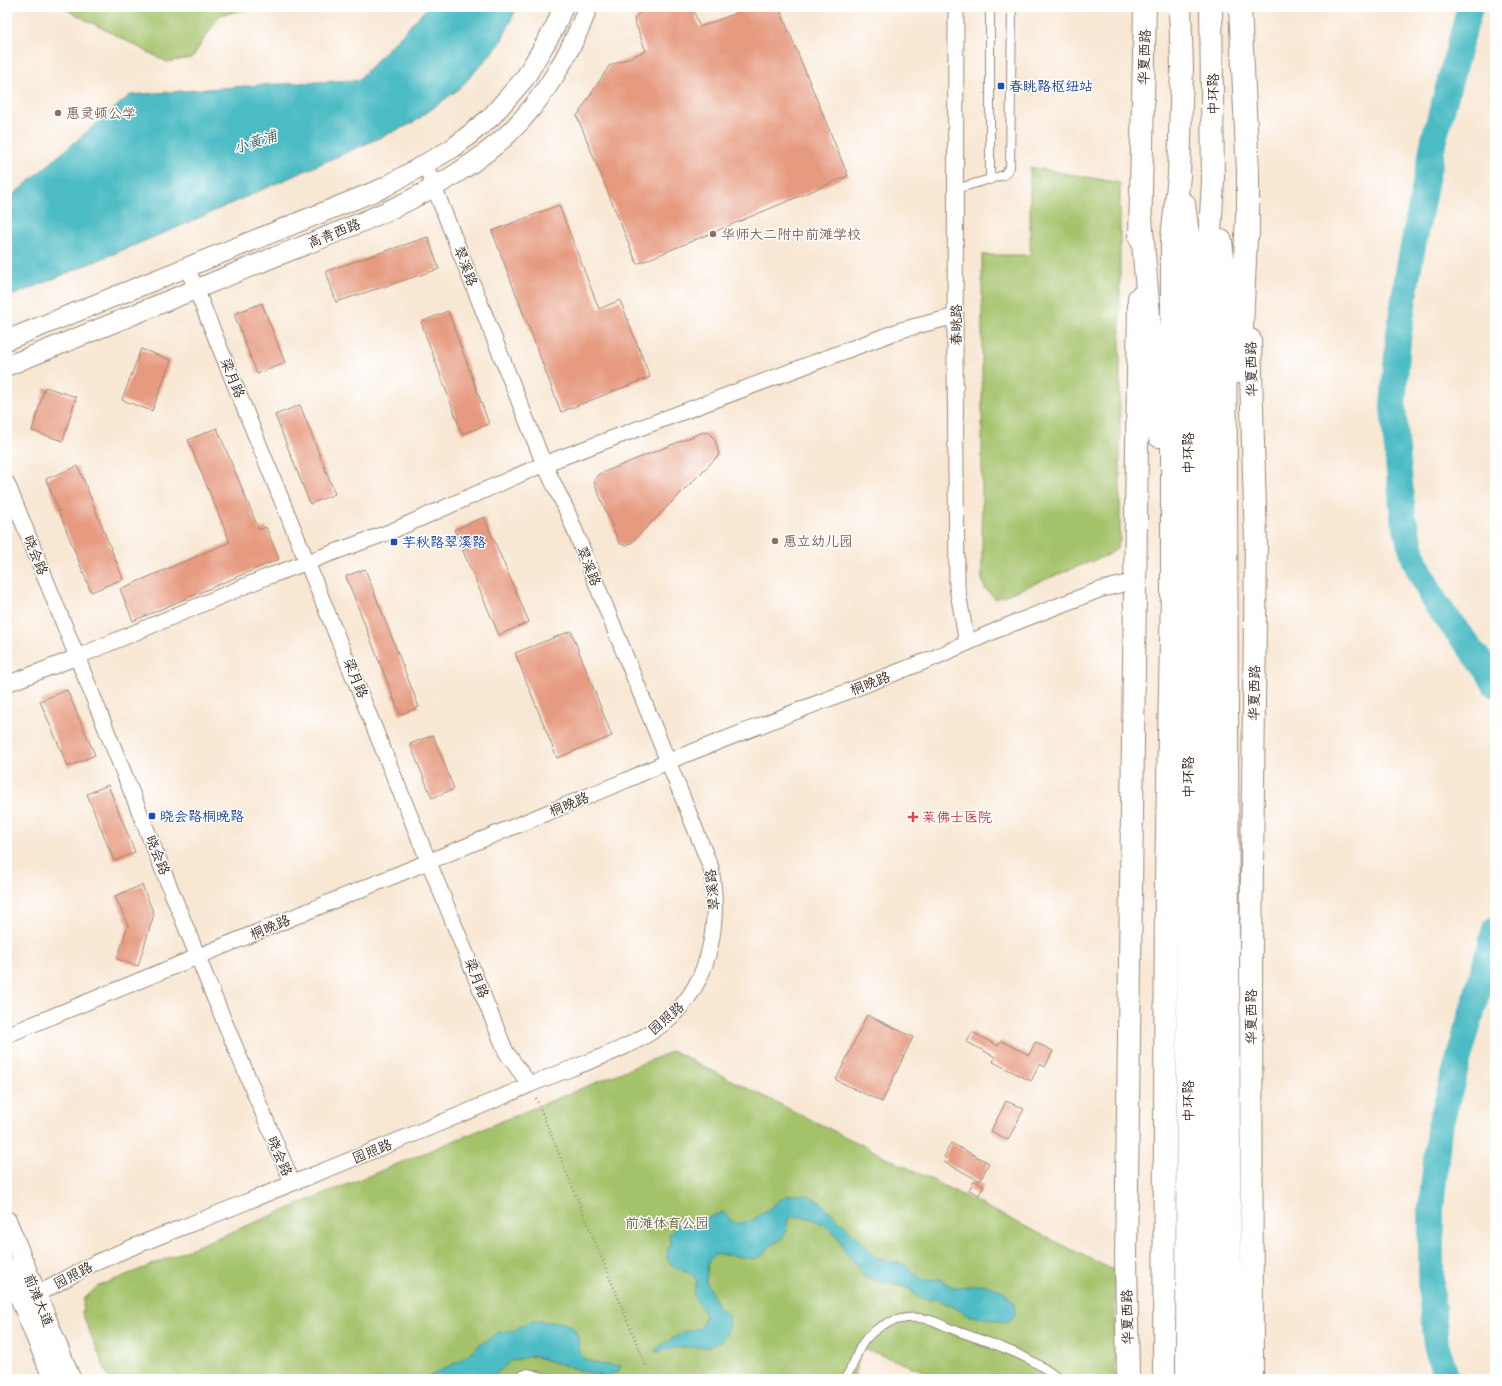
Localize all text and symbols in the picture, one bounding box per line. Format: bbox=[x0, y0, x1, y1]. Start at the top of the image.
street label: 华夏西路 bbox=[1135, 29, 1154, 85]
street label: 中环路 bbox=[1205, 73, 1222, 115]
place label: 春眺路枢纽站 bbox=[1009, 78, 1093, 95]
marker: 春眺路枢纽站 bbox=[996, 81, 1006, 91]
place label: 惠灵顿公学 bbox=[66, 105, 136, 122]
marker: 惠灵顿公学 bbox=[53, 108, 63, 118]
water label: 小黄浦 bbox=[231, 126, 281, 158]
street label: 高青西路 bbox=[305, 215, 363, 252]
place label: 华师大二附中前滩学校 bbox=[721, 226, 861, 243]
marker: 华师大二附中前滩学校 bbox=[708, 229, 718, 239]
street label: 翠溪路 bbox=[450, 244, 481, 289]
street label: 春眺路 bbox=[948, 304, 965, 346]
street label: 华夏西路 bbox=[1243, 341, 1260, 397]
street label: 梁月路 bbox=[217, 356, 248, 401]
street label: 中环路 bbox=[1180, 432, 1197, 474]
street label: 晓会路 bbox=[20, 533, 51, 578]
place label: 惠立幼儿园 bbox=[783, 533, 853, 550]
place label: 芋秋路翠溪路 bbox=[402, 534, 486, 551]
marker: 惠立幼儿园 bbox=[770, 536, 780, 546]
marker: 芋秋路翠溪路 bbox=[389, 537, 399, 547]
street label: 翠溪路 bbox=[573, 544, 604, 589]
street label: 梁月路 bbox=[340, 656, 371, 701]
street label: 华夏西路 bbox=[1246, 665, 1263, 721]
street label: 桐晚路 bbox=[848, 668, 893, 699]
street label: 中环路 bbox=[1180, 756, 1197, 798]
street label: 桐晚路 bbox=[547, 789, 592, 820]
place label: 晓会路桐晚路 bbox=[160, 808, 244, 825]
place label: 莱佛士医院 bbox=[922, 809, 992, 826]
marker: 晓会路桐晚路 bbox=[147, 811, 157, 821]
marker: 莱佛士医院 bbox=[907, 811, 919, 823]
street label: 晓会路 bbox=[142, 833, 173, 878]
street label: 翠溪路 bbox=[702, 868, 723, 912]
street label: 桐晚路 bbox=[248, 911, 293, 943]
street label: 梁月路 bbox=[461, 956, 492, 1001]
street label: 华夏西路 bbox=[1243, 989, 1260, 1045]
street label: 园照路 bbox=[645, 998, 688, 1039]
street label: 中环路 bbox=[1180, 1080, 1197, 1122]
street label: 晓会路 bbox=[263, 1134, 296, 1179]
street label: 园照路 bbox=[350, 1136, 395, 1167]
park label: 前滩体育公园 bbox=[625, 1215, 709, 1232]
street label: 园照路 bbox=[51, 1258, 96, 1293]
street label: 前滩大道 bbox=[20, 1271, 57, 1329]
street label: 华夏西路 bbox=[1119, 1289, 1136, 1345]

